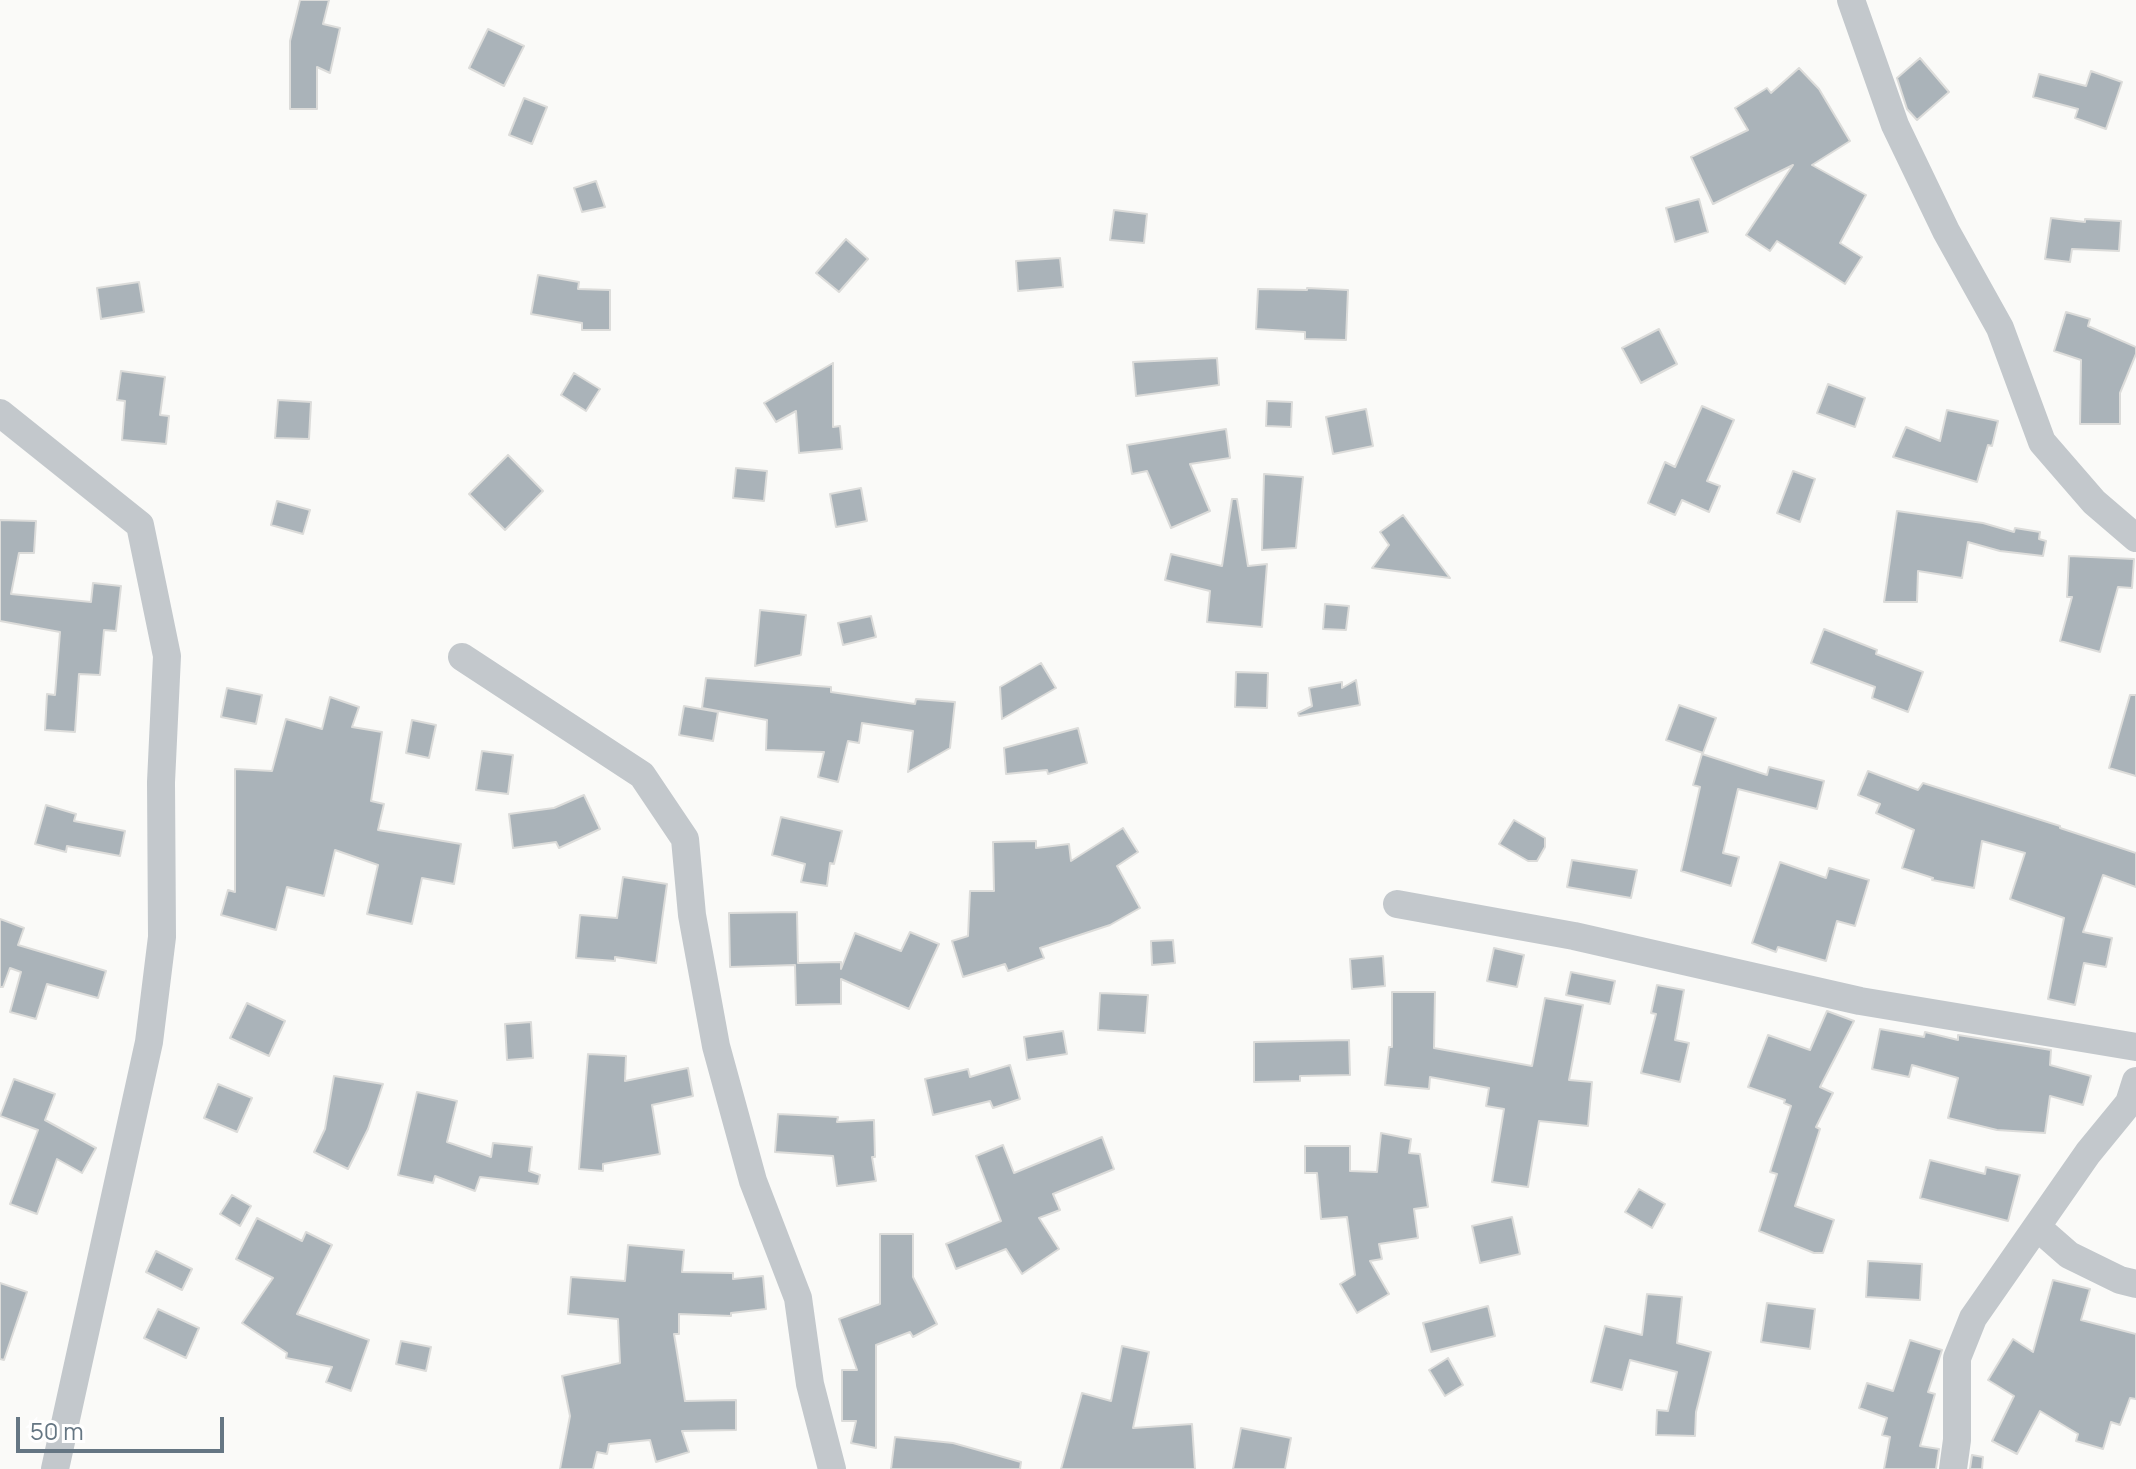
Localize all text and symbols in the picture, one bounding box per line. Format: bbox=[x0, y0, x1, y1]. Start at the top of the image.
scale bar bbox=[20, 1401, 228, 1451]
text: 50 m bbox=[30, 1414, 84, 1447]

